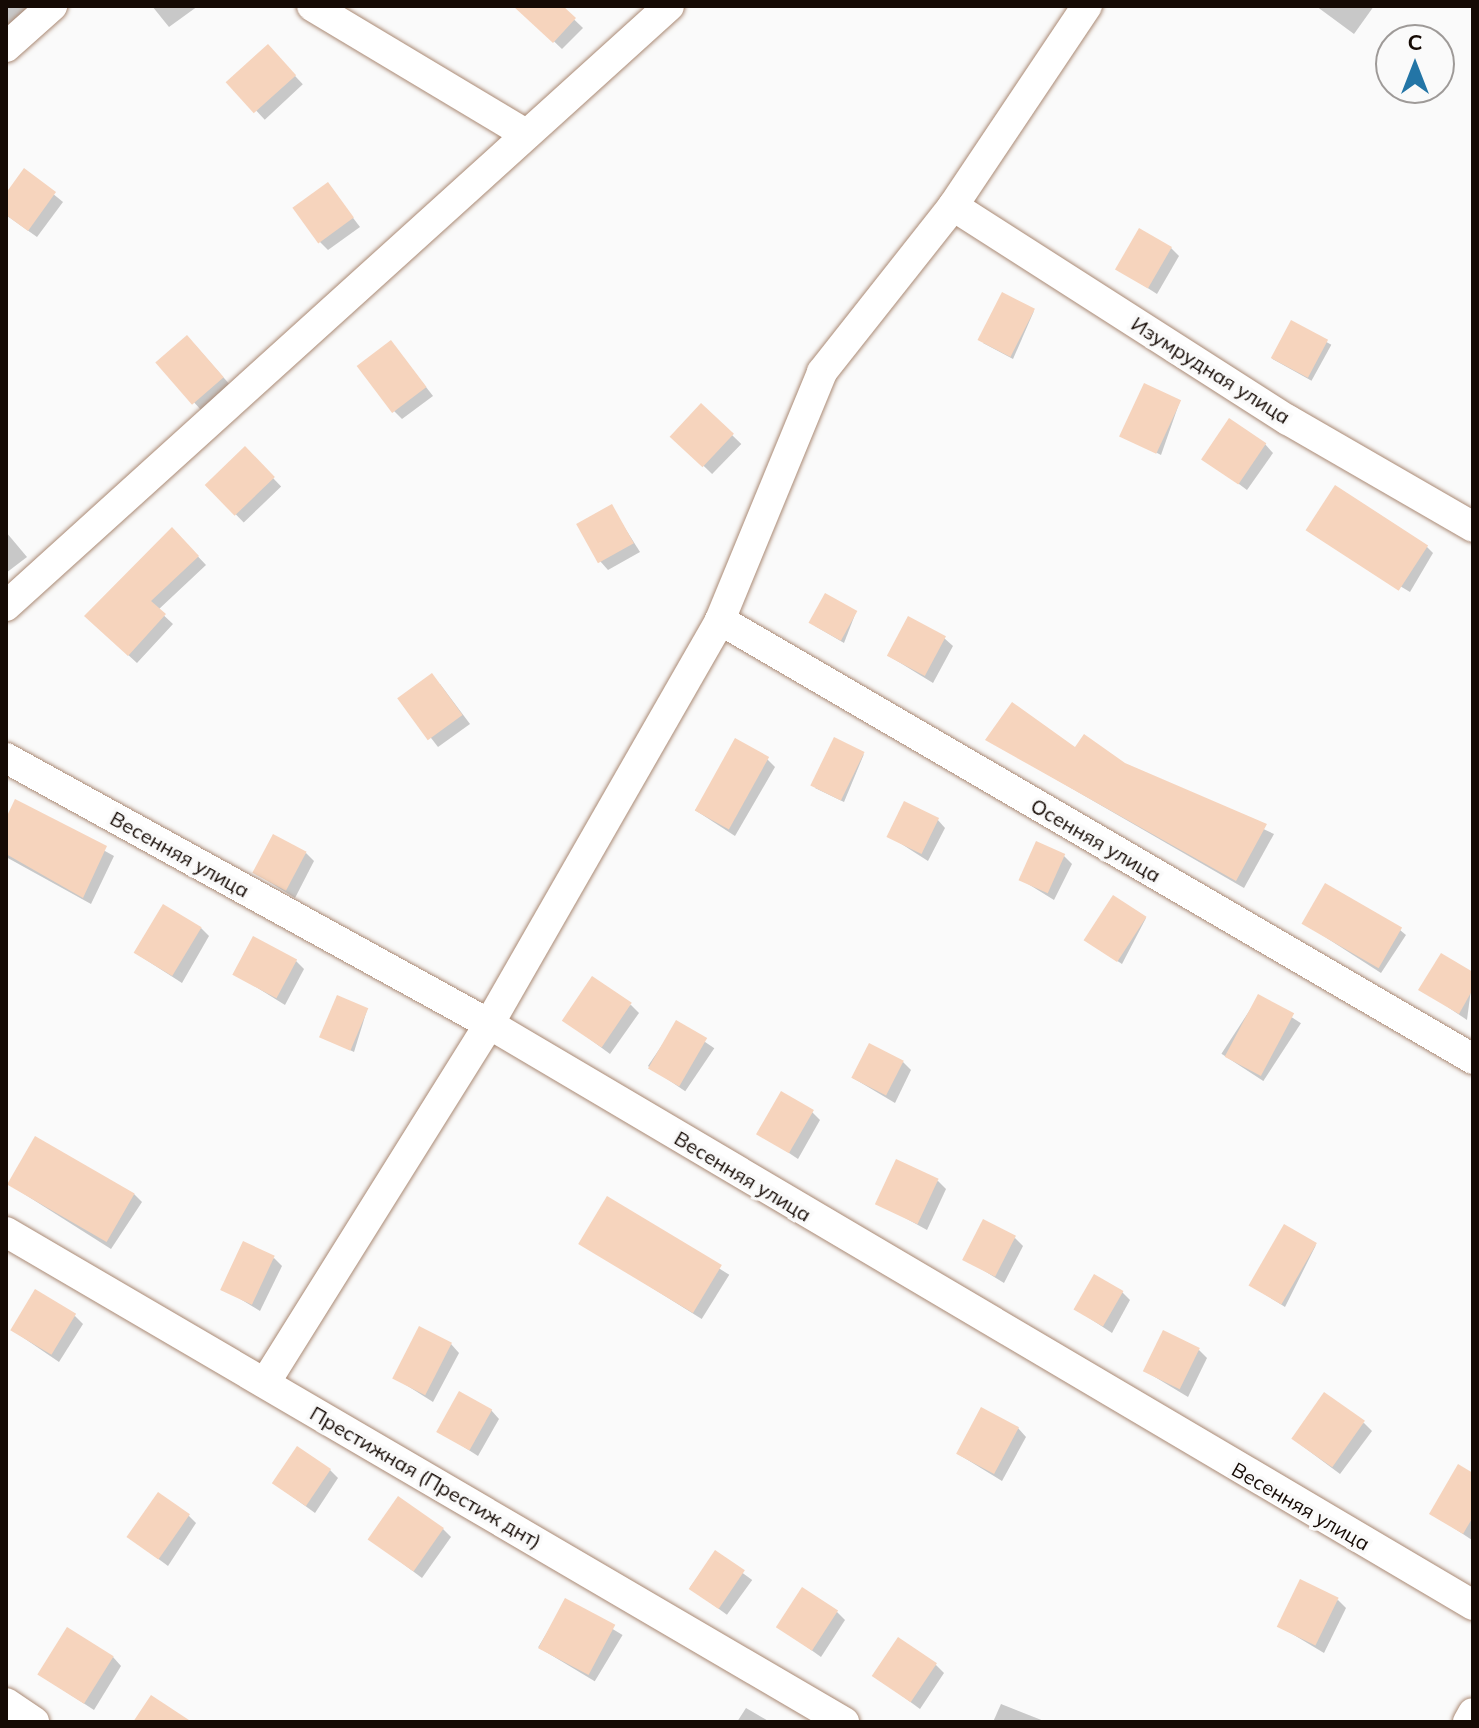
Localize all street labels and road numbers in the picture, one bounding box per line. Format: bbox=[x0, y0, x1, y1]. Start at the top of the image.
street label: Изумрудная улица bbox=[1127, 311, 1295, 429]
street label: Осенняя улица bbox=[1027, 793, 1165, 887]
street label: Весенняя улица bbox=[106, 806, 254, 902]
street label: Весенняя улица bbox=[670, 1126, 816, 1226]
street label: Престижная (Престиж днт) bbox=[306, 1401, 546, 1553]
street label: Весенняя улица bbox=[1228, 1457, 1374, 1555]

